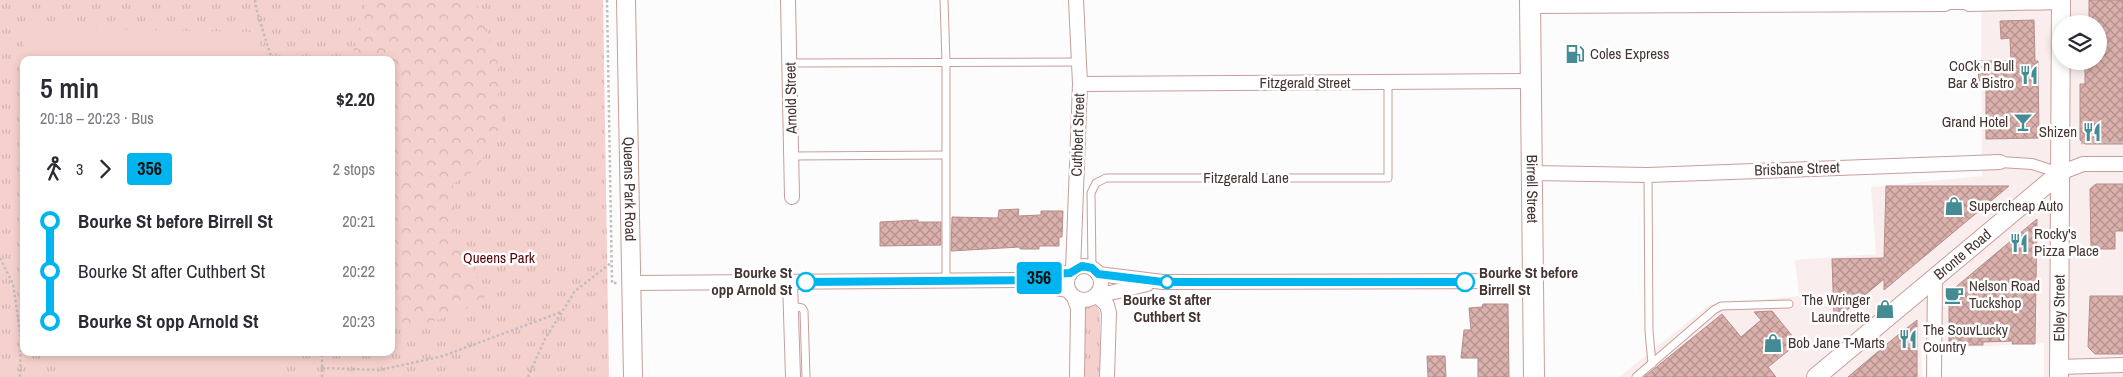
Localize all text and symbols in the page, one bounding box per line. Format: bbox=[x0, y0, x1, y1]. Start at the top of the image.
map controls bbox=[2052, 15, 2107, 70]
button: layers bbox=[2052, 15, 2107, 70]
fuel station icon: Coles Express bbox=[1564, 43, 1586, 65]
place label: Coles Express bbox=[1590, 43, 1669, 64]
place label: CoCk n Bull Bar & Bistro bbox=[1948, 55, 2014, 93]
street label: Arnold Street bbox=[779, 61, 802, 135]
restaurant icon: CoCk n Bull Bar & Bistro bbox=[2018, 64, 2040, 86]
text: 5 min bbox=[40, 69, 99, 107]
street label: Fitzgerald Street bbox=[1260, 72, 1351, 93]
text: $2.20 bbox=[336, 86, 375, 112]
street label: Cuthbert Street bbox=[1066, 92, 1089, 177]
text: 20:18 – 20:23 · Bus bbox=[40, 107, 154, 129]
place label: Grand Hotel bbox=[1942, 111, 2008, 132]
bar icon: Grand Hotel bbox=[2012, 111, 2034, 133]
place label: Shizen bbox=[2039, 121, 2077, 142]
restaurant icon: Shizen bbox=[2081, 121, 2103, 143]
street label: Queens Park Road bbox=[619, 136, 641, 241]
icon: walk bbox=[40, 155, 68, 183]
icon: forward bbox=[91, 155, 119, 183]
street label: Birrell Street bbox=[1522, 155, 1543, 224]
text: 356 bbox=[137, 156, 162, 181]
street label: Brisbane Street bbox=[1754, 156, 1841, 180]
text: 3 bbox=[76, 158, 83, 180]
text: 2 stops bbox=[333, 158, 375, 180]
street label: Fitzgerald Lane bbox=[1203, 167, 1289, 188]
shop icon: Supercheap Auto bbox=[1943, 195, 1965, 217]
place label: Supercheap Auto bbox=[1969, 195, 2064, 216]
text: Bourke St before Birrell St bbox=[78, 208, 273, 234]
text: 20:21 bbox=[342, 210, 375, 232]
place label: Rocky's Pizza Place bbox=[2034, 223, 2099, 261]
street label: Bronte Road bbox=[1929, 224, 1995, 284]
restaurant icon: Rocky's Pizza Place bbox=[2008, 232, 2030, 254]
park label: Queens Park bbox=[463, 247, 536, 268]
text: Bourke St after Cuthbert St bbox=[78, 258, 265, 284]
text: 20:22 bbox=[342, 260, 375, 282]
place label: Bourke St opp Arnold St bbox=[711, 262, 792, 300]
line badge: 356 bbox=[1010, 262, 1068, 294]
place label: Bourke St before Birrell St bbox=[1479, 262, 1578, 300]
text: 356 bbox=[1027, 265, 1051, 290]
marker: Bourke St opp Arnold St bbox=[796, 272, 816, 292]
marker: Bourke St before Birrell St bbox=[1455, 272, 1475, 292]
street label: Ebley Street bbox=[2048, 274, 2070, 342]
marker: Bourke St after Cuthbert St bbox=[1160, 275, 1174, 289]
place label: Nelson Road Tuckshop bbox=[1969, 275, 2040, 313]
cafe icon: Nelson Road Tuckshop bbox=[1943, 284, 1965, 306]
place label: Bourke St after Cuthbert St bbox=[1123, 289, 1211, 327]
place label: The Wringer Laundrette bbox=[1802, 289, 1870, 327]
shop icon: The Wringer Laundrette bbox=[1874, 298, 1896, 320]
text: Bourke St opp Arnold St bbox=[78, 308, 258, 334]
text: 20:23 bbox=[342, 310, 375, 332]
place label: The SouvLucky Country bbox=[1923, 319, 2009, 357]
restaurant icon: The SouvLucky Country bbox=[1897, 328, 1919, 350]
shop icon: Bob Jane T-Marts bbox=[1762, 332, 1784, 354]
place label: Bob Jane T-Marts bbox=[1788, 332, 1885, 353]

